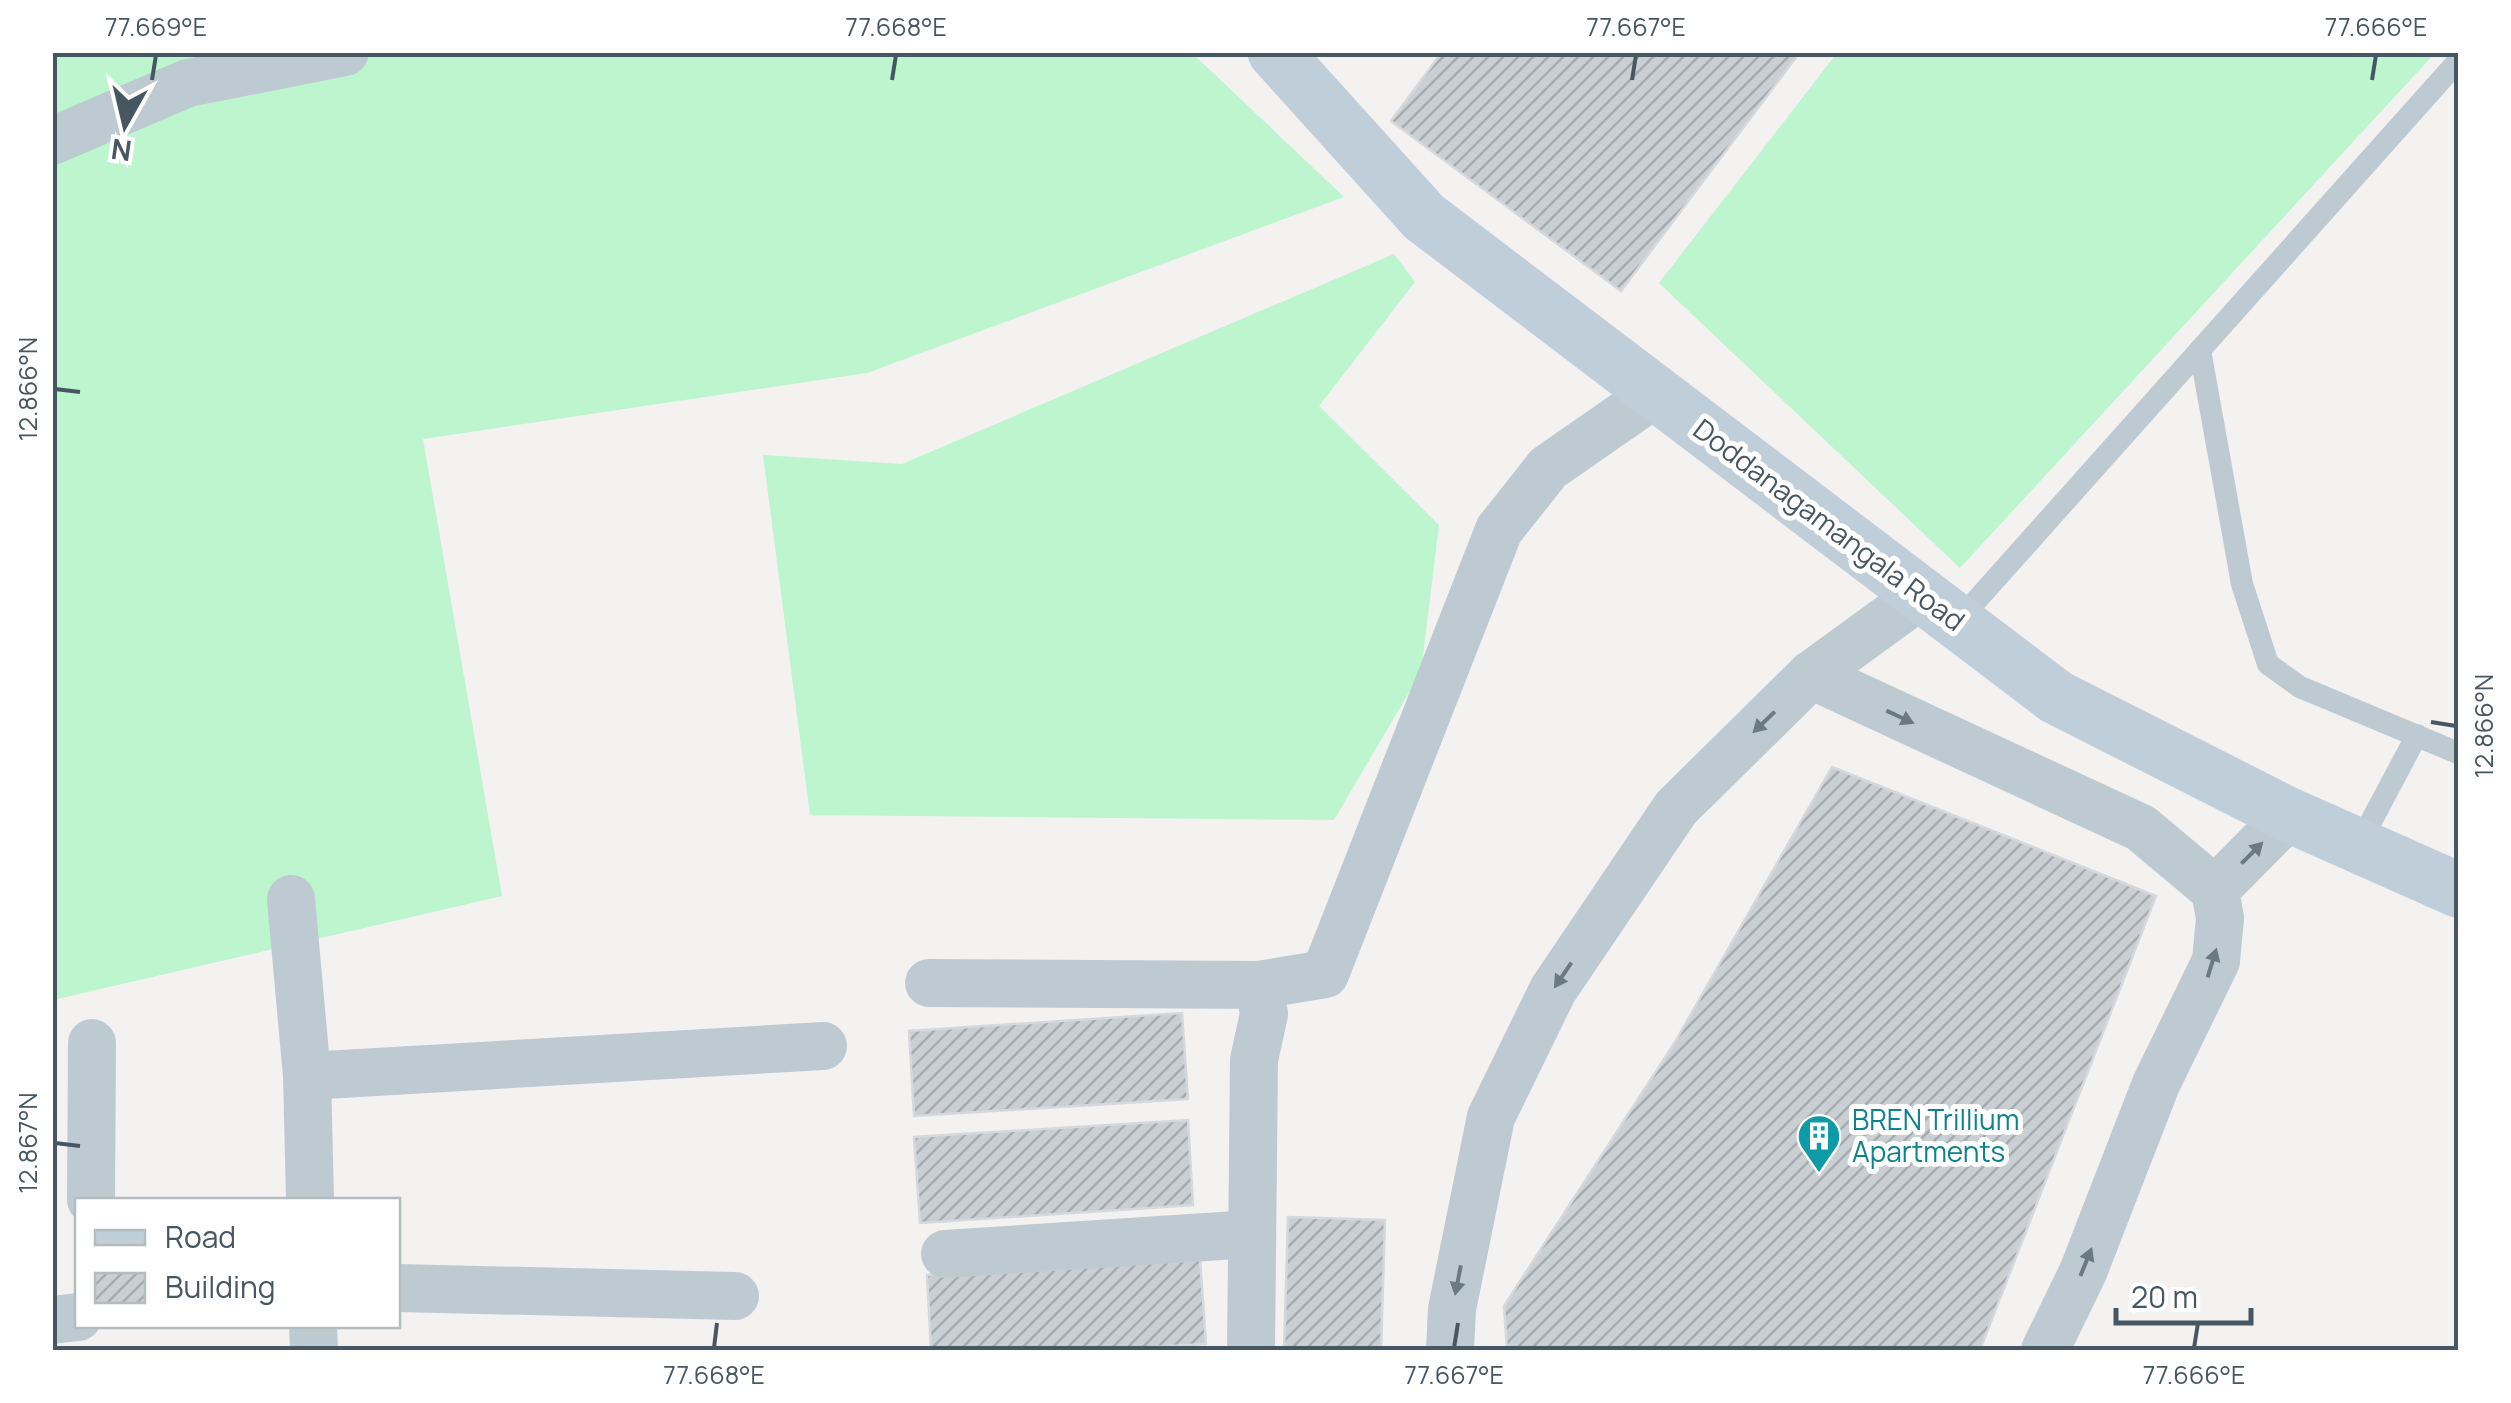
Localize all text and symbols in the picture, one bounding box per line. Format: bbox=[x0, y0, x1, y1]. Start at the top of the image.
text: 77.669°E bbox=[105, 9, 207, 44]
text: 77.668°E bbox=[845, 9, 947, 44]
text: 77.667°E bbox=[1586, 9, 1686, 44]
text: 77.666°E bbox=[2325, 9, 2427, 44]
north arrow bbox=[75, 75, 175, 175]
text: N bbox=[109, 131, 134, 171]
text: 12.866°N bbox=[10, 337, 45, 441]
street label: Doddanagamangala Road bbox=[1686, 410, 1973, 639]
text: 12.866°N bbox=[2466, 674, 2501, 778]
one-way arrow bbox=[1885, 708, 1914, 725]
one-way arrow bbox=[1752, 710, 1776, 733]
one-way arrow bbox=[2240, 841, 2263, 865]
one-way arrow bbox=[2205, 948, 2220, 978]
one-way arrow bbox=[1553, 961, 1573, 988]
text: 12.867°N bbox=[10, 1092, 45, 1194]
place label: BREN Trillium Apartments bbox=[1852, 1100, 2019, 1170]
building icon: BREN Trillium Apartments bbox=[1796, 1113, 1842, 1174]
legend bbox=[75, 1198, 400, 1328]
text: Road bbox=[165, 1216, 236, 1257]
one-way arrow bbox=[2079, 1247, 2095, 1277]
scale bar bbox=[2116, 1263, 2251, 1325]
one-way arrow bbox=[1450, 1264, 1466, 1295]
text: Building bbox=[165, 1266, 276, 1307]
text: 20 m bbox=[2131, 1276, 2198, 1317]
text: 77.668°E bbox=[663, 1357, 765, 1392]
text: 77.667°E bbox=[1404, 1357, 1504, 1392]
text: 77.666°E bbox=[2143, 1357, 2245, 1392]

